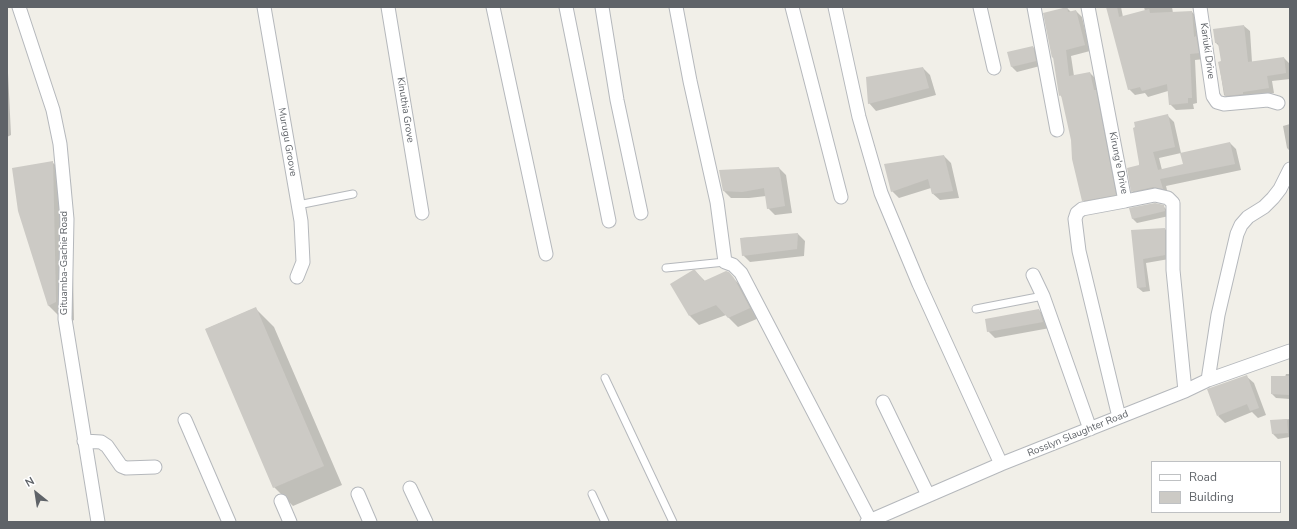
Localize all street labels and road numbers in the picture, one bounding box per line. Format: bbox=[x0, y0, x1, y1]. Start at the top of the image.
street label: Kariuki Drive bbox=[1197, 22, 1217, 80]
street label: Kinuthia Grove bbox=[394, 77, 416, 143]
street label: Murugu Groove bbox=[275, 107, 299, 177]
street label: Kirung'e Drive bbox=[1106, 131, 1130, 195]
street label: Gituamba-Gachie Road bbox=[59, 211, 71, 315]
street label: Rosslyn Slaughter Road bbox=[1026, 408, 1130, 460]

